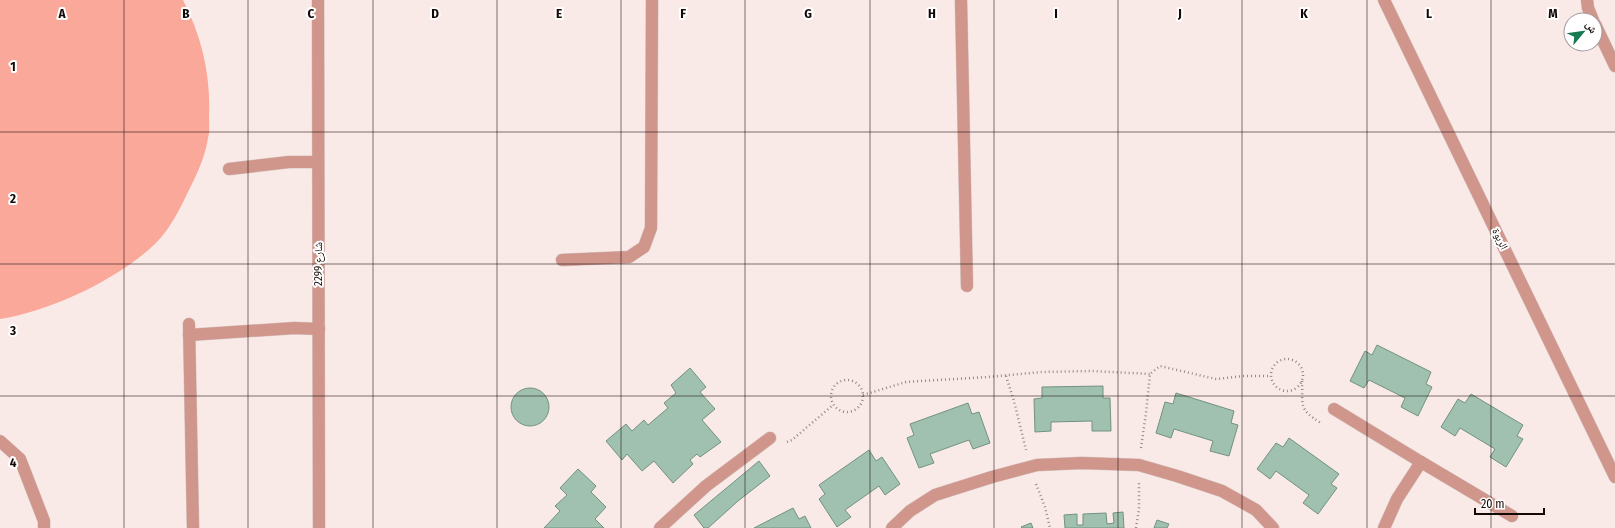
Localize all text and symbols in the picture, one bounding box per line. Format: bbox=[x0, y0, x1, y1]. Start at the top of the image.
text: A bbox=[57, 6, 66, 21]
text: B bbox=[182, 6, 190, 21]
text: C bbox=[308, 6, 315, 21]
text: D bbox=[431, 6, 439, 21]
text: E bbox=[556, 6, 562, 21]
text: F bbox=[680, 6, 686, 21]
text: G bbox=[804, 6, 812, 21]
text: H bbox=[928, 6, 936, 21]
text: I bbox=[1054, 6, 1058, 21]
text: J bbox=[1177, 6, 1182, 21]
text: K bbox=[1300, 6, 1308, 21]
text: L bbox=[1426, 6, 1432, 21]
text: M bbox=[1548, 6, 1558, 21]
north arrow bbox=[1563, 12, 1603, 52]
text: ش bbox=[1582, 19, 1600, 36]
text: 1 bbox=[10, 59, 16, 74]
text: 2 bbox=[9, 191, 16, 206]
street label: الربوة bbox=[1489, 226, 1511, 252]
street label: شارع 2299 bbox=[312, 242, 325, 286]
text: 3 bbox=[9, 323, 16, 338]
text: 4 bbox=[10, 455, 17, 470]
scale bar bbox=[1475, 490, 1544, 516]
text: 20 m bbox=[1481, 497, 1505, 511]

